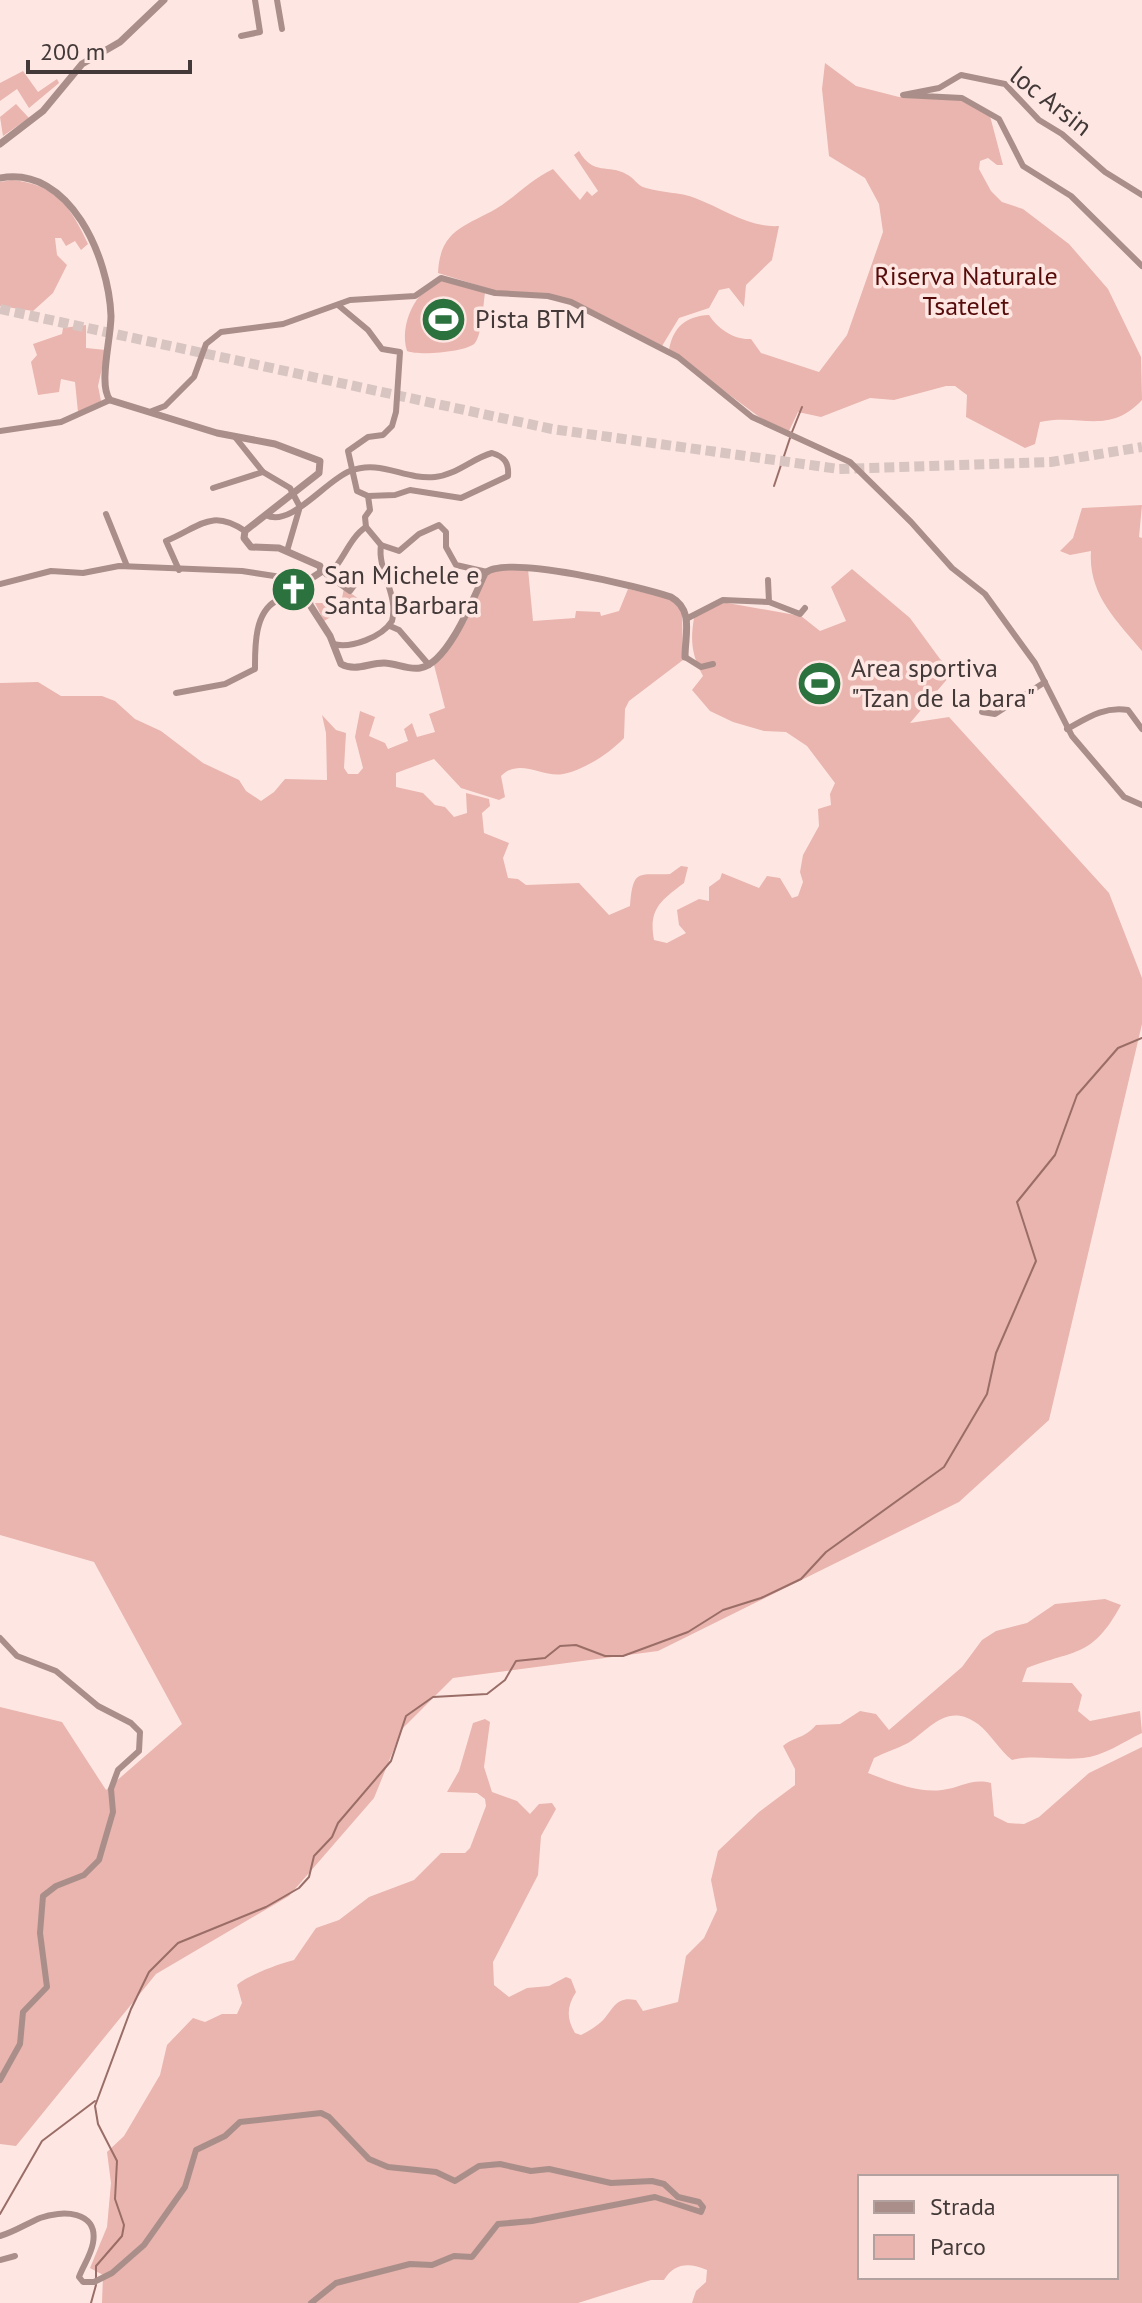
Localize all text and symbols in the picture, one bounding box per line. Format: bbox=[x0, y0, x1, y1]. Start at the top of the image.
scale bar bbox=[28, 24, 190, 74]
text: 200 m bbox=[40, 36, 105, 67]
street label: loc Arsin bbox=[1004, 58, 1099, 143]
park label: Riserva Naturale Tsatelet bbox=[874, 259, 1058, 322]
sports icon: Pista BTM bbox=[420, 295, 468, 343]
place label: Pista BTM bbox=[475, 302, 586, 335]
place label: San Michele e Santa Barbara bbox=[324, 558, 480, 621]
church icon: San Michele e Santa Barbara bbox=[269, 566, 317, 614]
place label: Area sportiva "Tzan de la bara" bbox=[851, 651, 1035, 714]
sports icon: Area sportiva "Tzan de la bara" bbox=[796, 659, 844, 707]
legend bbox=[858, 2175, 1118, 2279]
text: Strada bbox=[930, 2191, 996, 2222]
text: Parco bbox=[930, 2231, 986, 2262]

